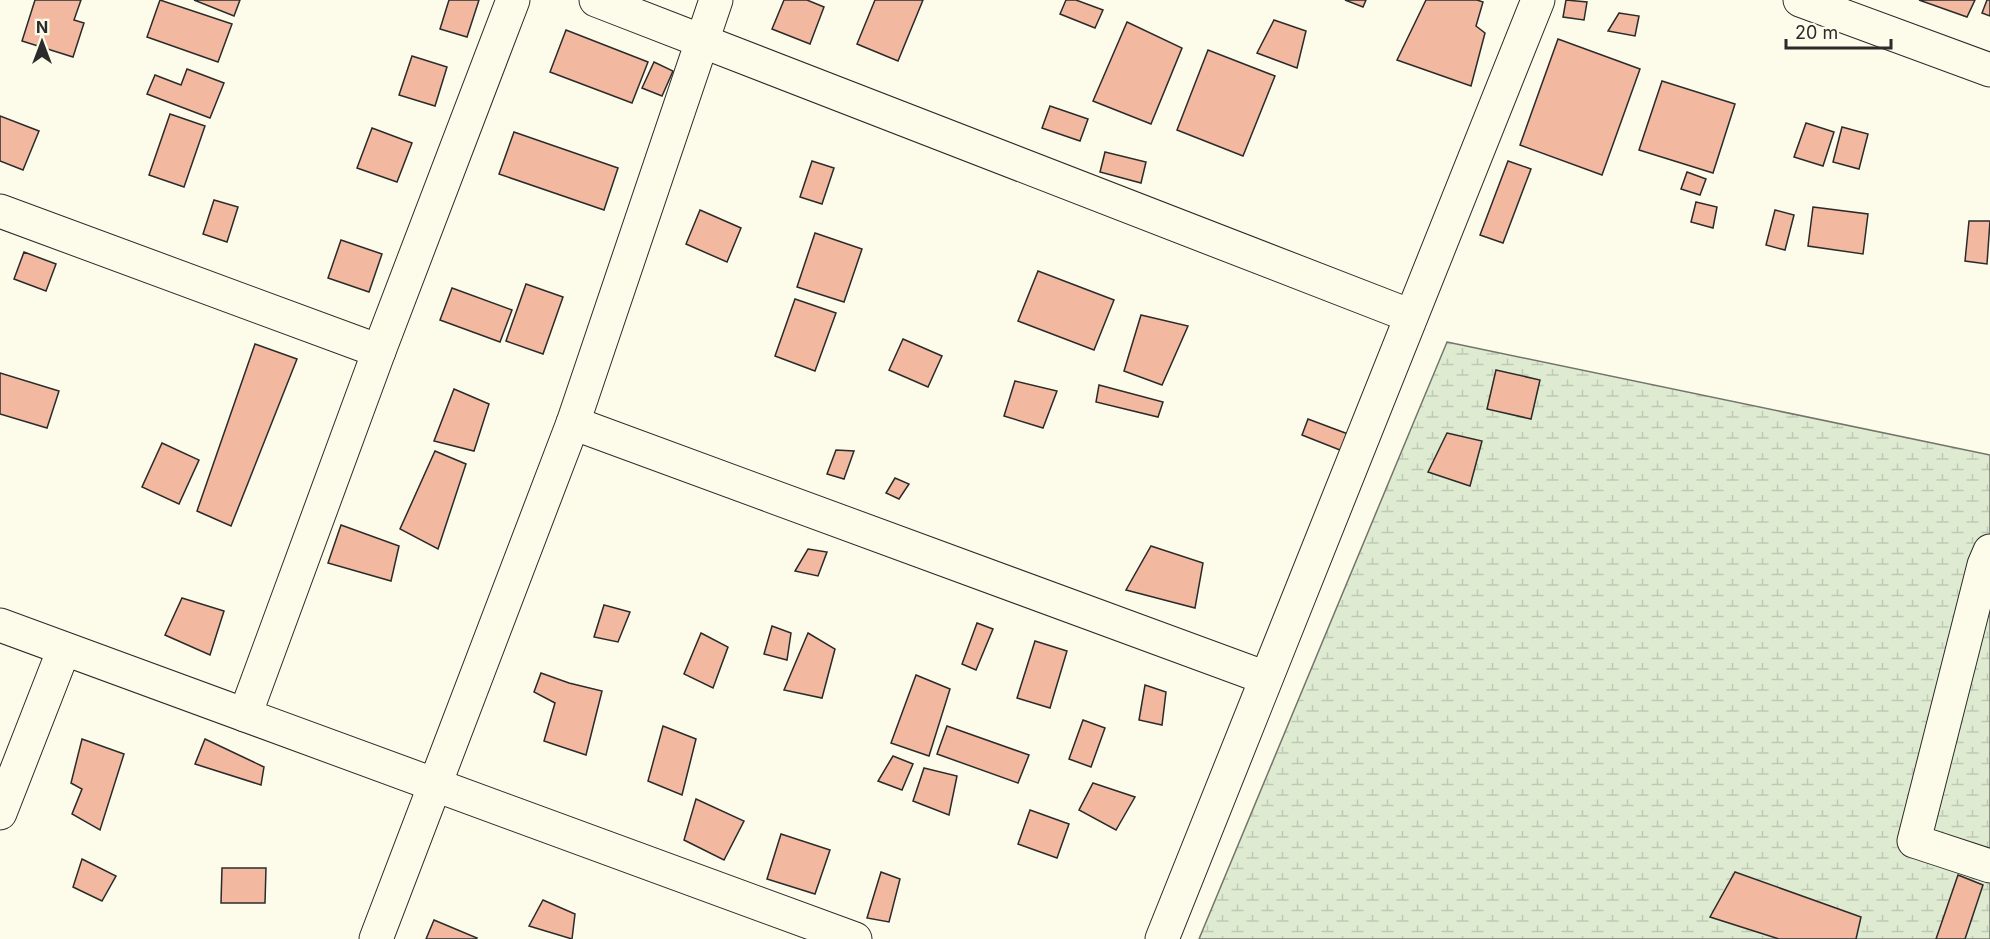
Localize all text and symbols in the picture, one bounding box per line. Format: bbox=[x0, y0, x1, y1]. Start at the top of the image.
north arrow bbox=[12, 12, 72, 72]
scale bar bbox=[1786, 12, 1891, 50]
text: N bbox=[36, 17, 48, 37]
text: 20 m bbox=[1795, 22, 1838, 43]

